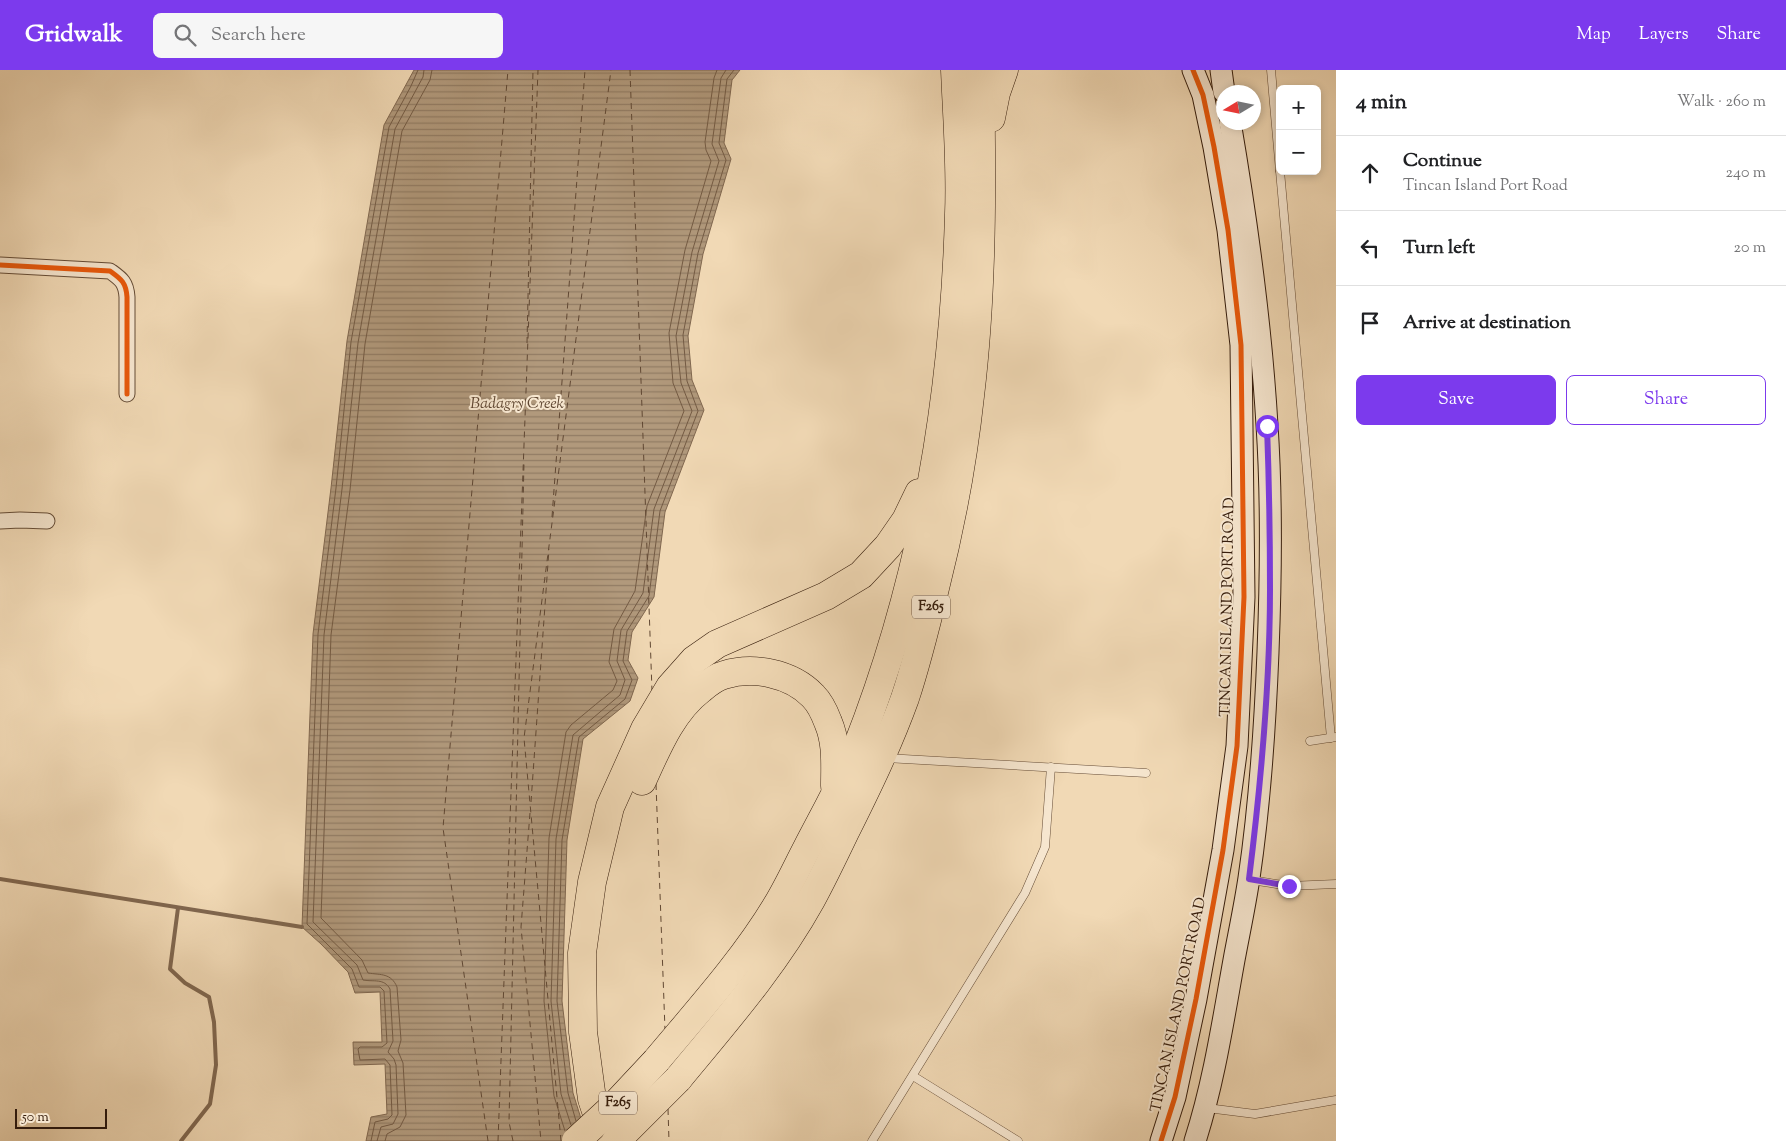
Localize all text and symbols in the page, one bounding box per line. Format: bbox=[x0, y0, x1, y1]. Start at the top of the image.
search box bbox=[153, 13, 503, 58]
text: Gridwalk bbox=[25, 18, 123, 52]
icon: search bbox=[171, 21, 199, 49]
text: Search here bbox=[211, 22, 306, 49]
text: Map bbox=[1576, 22, 1611, 48]
text: Layers bbox=[1639, 22, 1689, 48]
text: Share bbox=[1717, 22, 1761, 48]
north arrow bbox=[1216, 85, 1261, 130]
map controls bbox=[1276, 85, 1321, 175]
button: + bbox=[1276, 85, 1321, 130]
text: 4 min bbox=[1356, 88, 1407, 118]
text: Walk · 260 m bbox=[1677, 91, 1766, 114]
button: − bbox=[1276, 130, 1321, 175]
text: Continue bbox=[1403, 148, 1482, 175]
icon: ahead bbox=[1356, 159, 1384, 187]
text: 240 m bbox=[1725, 162, 1766, 185]
text: Tincan Island Port Road bbox=[1403, 175, 1568, 198]
icon: left bbox=[1356, 234, 1384, 262]
text: Turn left bbox=[1403, 235, 1475, 262]
text: 20 m bbox=[1733, 237, 1766, 260]
icon: arrive bbox=[1356, 309, 1384, 337]
text: Arrive at destination bbox=[1403, 310, 1571, 337]
button: Save bbox=[1356, 375, 1556, 425]
button: Share bbox=[1566, 375, 1766, 425]
water label: Badagry Creek bbox=[470, 393, 564, 416]
route start bbox=[1256, 415, 1279, 438]
street label: TINCAN ISLAND PORT ROAD bbox=[1216, 497, 1240, 717]
road number: F265 bbox=[912, 596, 950, 618]
route end bbox=[1278, 875, 1301, 898]
street label: TINCAN ISLAND PORT ROAD bbox=[1146, 895, 1212, 1114]
road number: F265 bbox=[599, 1091, 637, 1114]
scale bar bbox=[15, 1106, 108, 1129]
text: 50 m bbox=[22, 1108, 49, 1128]

